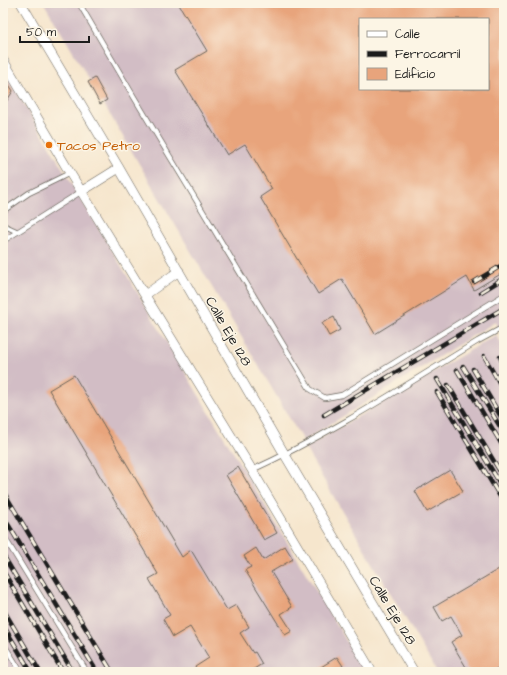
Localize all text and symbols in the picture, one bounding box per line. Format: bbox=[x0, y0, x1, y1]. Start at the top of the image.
scale bar bbox=[20, 18, 89, 44]
legend bbox=[359, 18, 489, 90]
text: 50 m bbox=[26, 24, 57, 41]
text: Calle bbox=[395, 26, 420, 43]
text: Ferrocarril bbox=[395, 46, 461, 63]
text: Edificio bbox=[395, 66, 435, 83]
place label: Tacos Petro bbox=[57, 136, 140, 156]
marker: Tacos Petro bbox=[44, 140, 54, 150]
street label: Calle Eje 128 bbox=[200, 293, 256, 370]
street label: Calle Eje 128 bbox=[364, 572, 421, 649]

